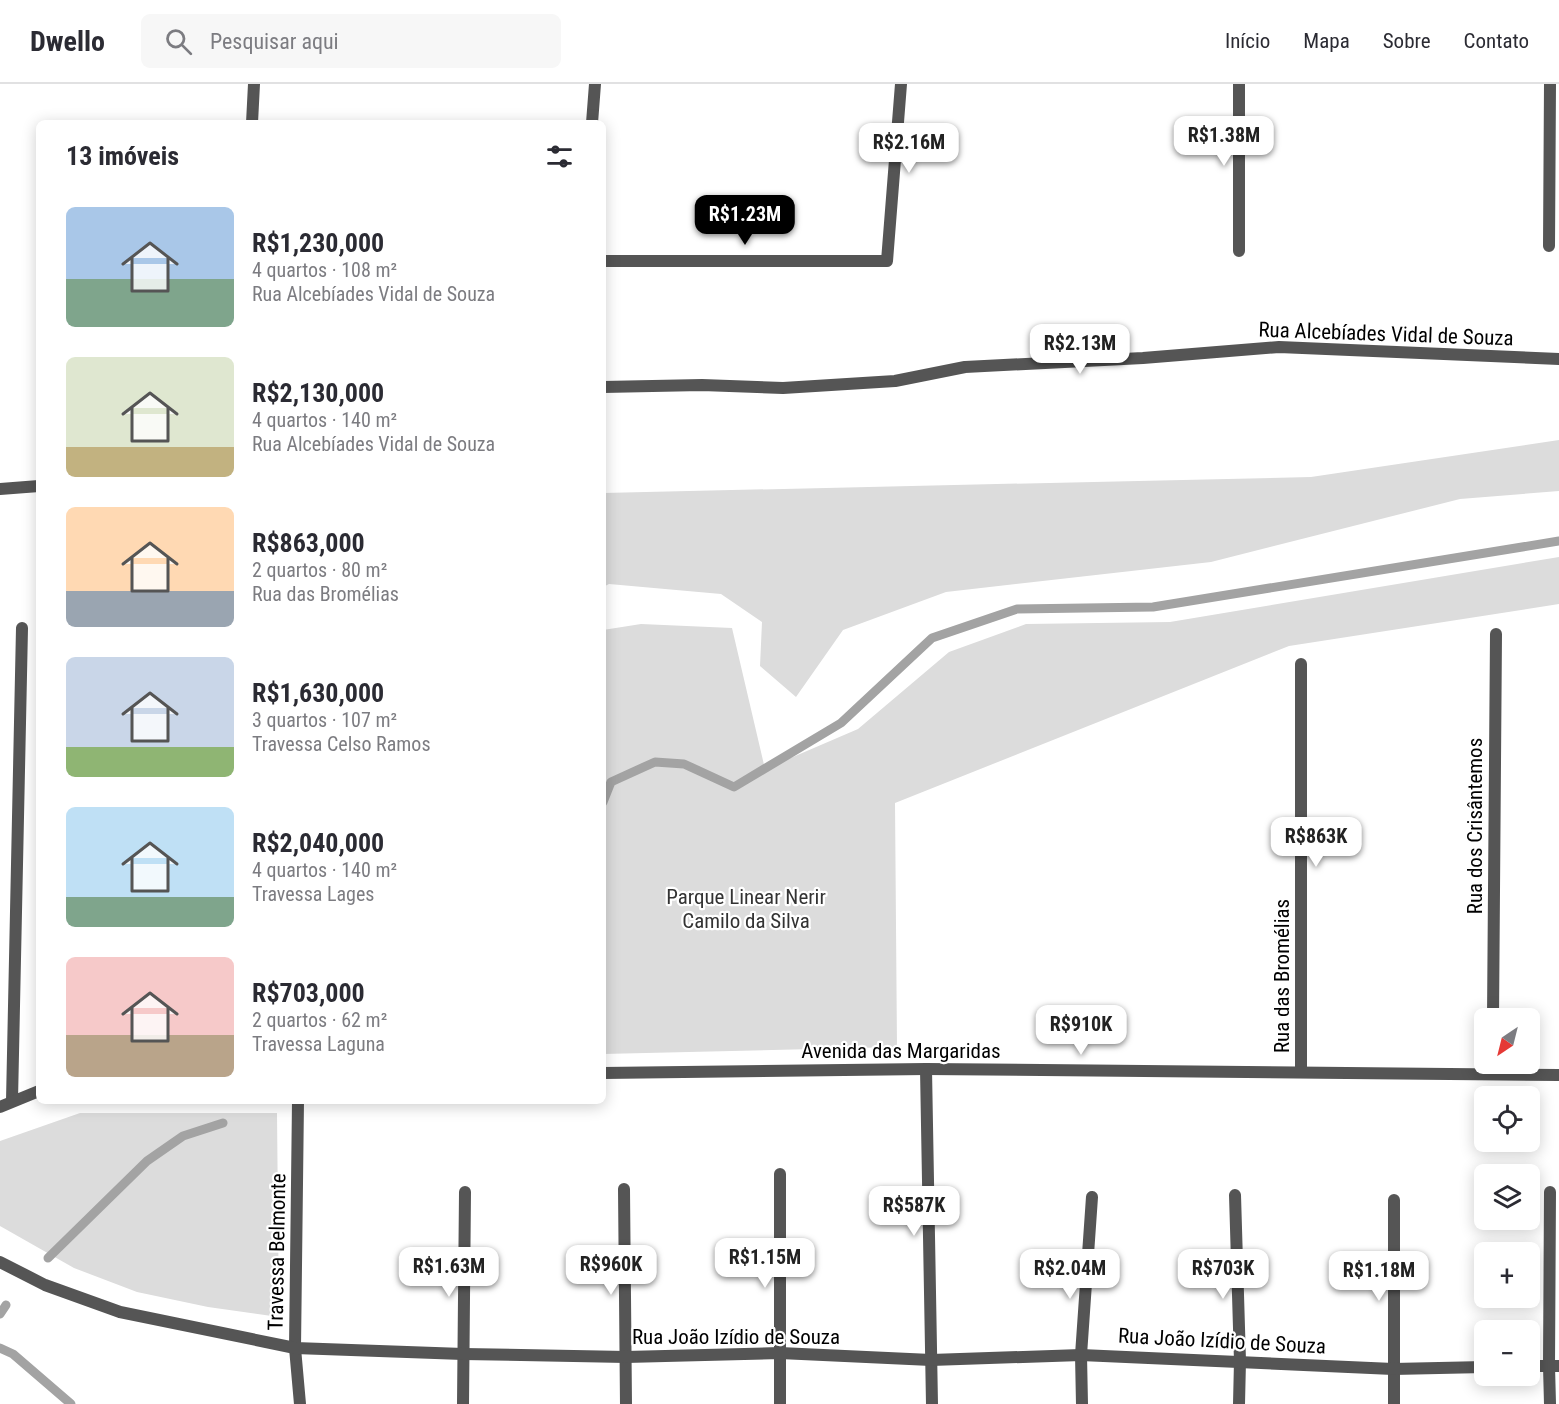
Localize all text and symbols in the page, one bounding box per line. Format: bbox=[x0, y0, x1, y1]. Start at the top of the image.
search box bbox=[141, 14, 561, 68]
text: Dwello bbox=[30, 25, 105, 58]
icon: search bbox=[162, 25, 195, 58]
text: Pesquisar aqui bbox=[210, 29, 339, 54]
text: Início bbox=[1225, 29, 1270, 53]
text: Mapa bbox=[1303, 29, 1350, 53]
text: Sobre bbox=[1383, 29, 1431, 53]
text: Contato bbox=[1464, 29, 1529, 53]
pin: R$1.38M bbox=[1169, 116, 1279, 167]
pin: R$2.16M bbox=[854, 123, 964, 174]
text: R$1.38M bbox=[1188, 123, 1260, 147]
text: R$2.16M bbox=[873, 130, 945, 154]
icon: filters bbox=[543, 140, 576, 173]
text: 13 imóveis bbox=[66, 141, 179, 171]
pin: R$1.23M bbox=[690, 195, 800, 246]
text: R$1.23M bbox=[709, 202, 781, 226]
text: R$1,230,000 bbox=[252, 228, 384, 258]
icon: home bbox=[114, 231, 186, 303]
text: 4 quartos · 108 m² bbox=[252, 258, 397, 282]
text: Rua Alcebíades Vidal de Souza bbox=[252, 282, 495, 306]
street label: Rua Alcebíades Vidal de Souza bbox=[1258, 318, 1514, 350]
pin: R$2.13M bbox=[1025, 324, 1135, 375]
text: R$2.13M bbox=[1044, 331, 1116, 355]
text: R$2,130,000 bbox=[252, 378, 384, 408]
icon: home bbox=[114, 381, 186, 453]
text: 4 quartos · 140 m² bbox=[252, 408, 397, 432]
text: Rua Alcebíades Vidal de Souza bbox=[252, 432, 495, 456]
text: R$863,000 bbox=[252, 528, 365, 558]
icon: home bbox=[114, 531, 186, 603]
text: 2 quartos · 80 m² bbox=[252, 558, 387, 582]
text: Rua das Bromélias bbox=[252, 582, 399, 606]
text: R$1,630,000 bbox=[252, 678, 384, 708]
icon: home bbox=[114, 681, 186, 753]
text: 3 quartos · 107 m² bbox=[252, 708, 397, 732]
text: Travessa Celso Ramos bbox=[252, 732, 431, 756]
street label: Rua dos Crisântemos bbox=[1463, 738, 1487, 914]
pin: R$863K bbox=[1267, 817, 1365, 868]
text: R$863K bbox=[1285, 824, 1347, 848]
text: R$2,040,000 bbox=[252, 828, 384, 858]
icon: home bbox=[114, 831, 186, 903]
text: 4 quartos · 140 m² bbox=[252, 858, 397, 882]
text: Travessa Lages bbox=[252, 882, 374, 906]
park label: Parque Linear Nerir Camilo da Silva bbox=[666, 885, 826, 933]
street label: Rua das Bromélias bbox=[1270, 899, 1294, 1053]
text: R$703,000 bbox=[252, 978, 365, 1008]
icon: home bbox=[114, 981, 186, 1053]
pin: R$910K bbox=[1032, 1005, 1130, 1056]
text: 2 quartos · 62 m² bbox=[252, 1008, 387, 1032]
north arrow bbox=[1474, 1008, 1540, 1074]
map controls bbox=[1474, 1008, 1540, 1386]
text: R$910K bbox=[1050, 1012, 1112, 1036]
text: Travessa Laguna bbox=[252, 1032, 385, 1056]
street label: Avenida das Margaridas bbox=[801, 1039, 1001, 1063]
button: locate bbox=[1474, 1086, 1540, 1152]
button: layers bbox=[1474, 1164, 1540, 1230]
street label: Travessa Belmonte bbox=[264, 1173, 290, 1331]
pin: R$587K bbox=[865, 1186, 963, 1237]
text: R$587K bbox=[883, 1193, 945, 1217]
pin: R$1.15M bbox=[710, 1238, 820, 1289]
button: + bbox=[1474, 1242, 1540, 1308]
pin: R$960K bbox=[562, 1245, 660, 1296]
text: R$1.15M bbox=[729, 1245, 801, 1269]
pin: R$1.63M bbox=[394, 1247, 504, 1298]
pin: R$2.04M bbox=[1015, 1249, 1125, 1300]
pin: R$703K bbox=[1174, 1249, 1272, 1300]
pin: R$1.18M bbox=[1324, 1251, 1434, 1302]
text: R$960K bbox=[580, 1252, 642, 1276]
text: R$1.63M bbox=[413, 1254, 485, 1278]
text: R$2.04M bbox=[1034, 1256, 1106, 1280]
text: R$703K bbox=[1192, 1256, 1254, 1280]
text: R$1.18M bbox=[1343, 1258, 1415, 1282]
button: − bbox=[1474, 1320, 1540, 1386]
street label: Rua João Izídio de Souza bbox=[1117, 1324, 1327, 1358]
street label: Rua João Izídio de Souza bbox=[632, 1325, 840, 1349]

